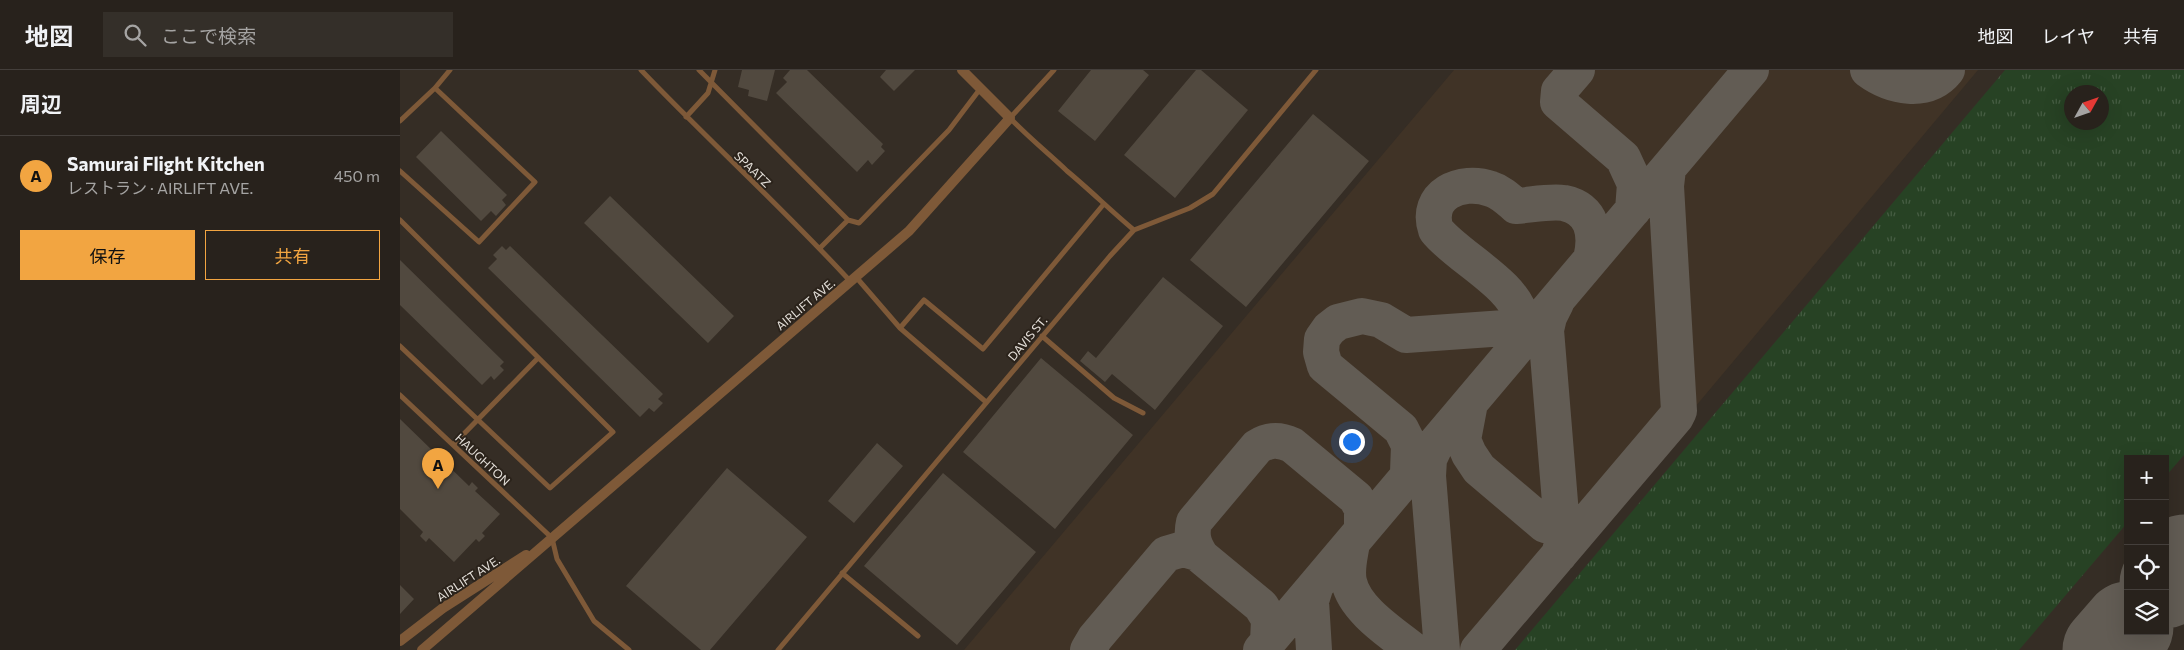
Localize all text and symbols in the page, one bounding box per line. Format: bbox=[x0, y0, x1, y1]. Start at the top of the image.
search box bbox=[103, 12, 453, 57]
text: 地図 bbox=[25, 21, 73, 50]
icon: search bbox=[121, 21, 149, 49]
text: ここで検索 bbox=[161, 24, 256, 47]
text: 地図 bbox=[1978, 25, 2014, 47]
text: レイヤ bbox=[2042, 25, 2095, 47]
text: 共有 bbox=[2123, 25, 2159, 47]
north arrow bbox=[2064, 85, 2109, 130]
text: 周辺 bbox=[20, 91, 62, 116]
street label: SPAATZ bbox=[732, 148, 774, 190]
text: Samurai Flight Kitchen bbox=[67, 152, 265, 175]
text: A bbox=[30, 166, 42, 185]
text: 450 m bbox=[334, 166, 380, 185]
text: レストラン · AIRLIFT AVE. bbox=[67, 178, 253, 197]
button: 保存 bbox=[20, 230, 195, 280]
button: 共有 bbox=[205, 230, 380, 280]
street label: AIRLIFT AVE. bbox=[773, 275, 837, 333]
street label: DAVIS ST. bbox=[1004, 313, 1050, 363]
your location bbox=[1339, 429, 1365, 455]
street label: HAUGHTON bbox=[453, 430, 513, 488]
pin: A bbox=[422, 448, 454, 489]
map controls bbox=[2124, 455, 2169, 635]
button: + bbox=[2124, 455, 2169, 500]
button: − bbox=[2124, 500, 2169, 545]
button: locate bbox=[2124, 545, 2169, 590]
street label: AIRLIFT AVE. bbox=[434, 552, 502, 604]
button: layers bbox=[2124, 590, 2169, 635]

